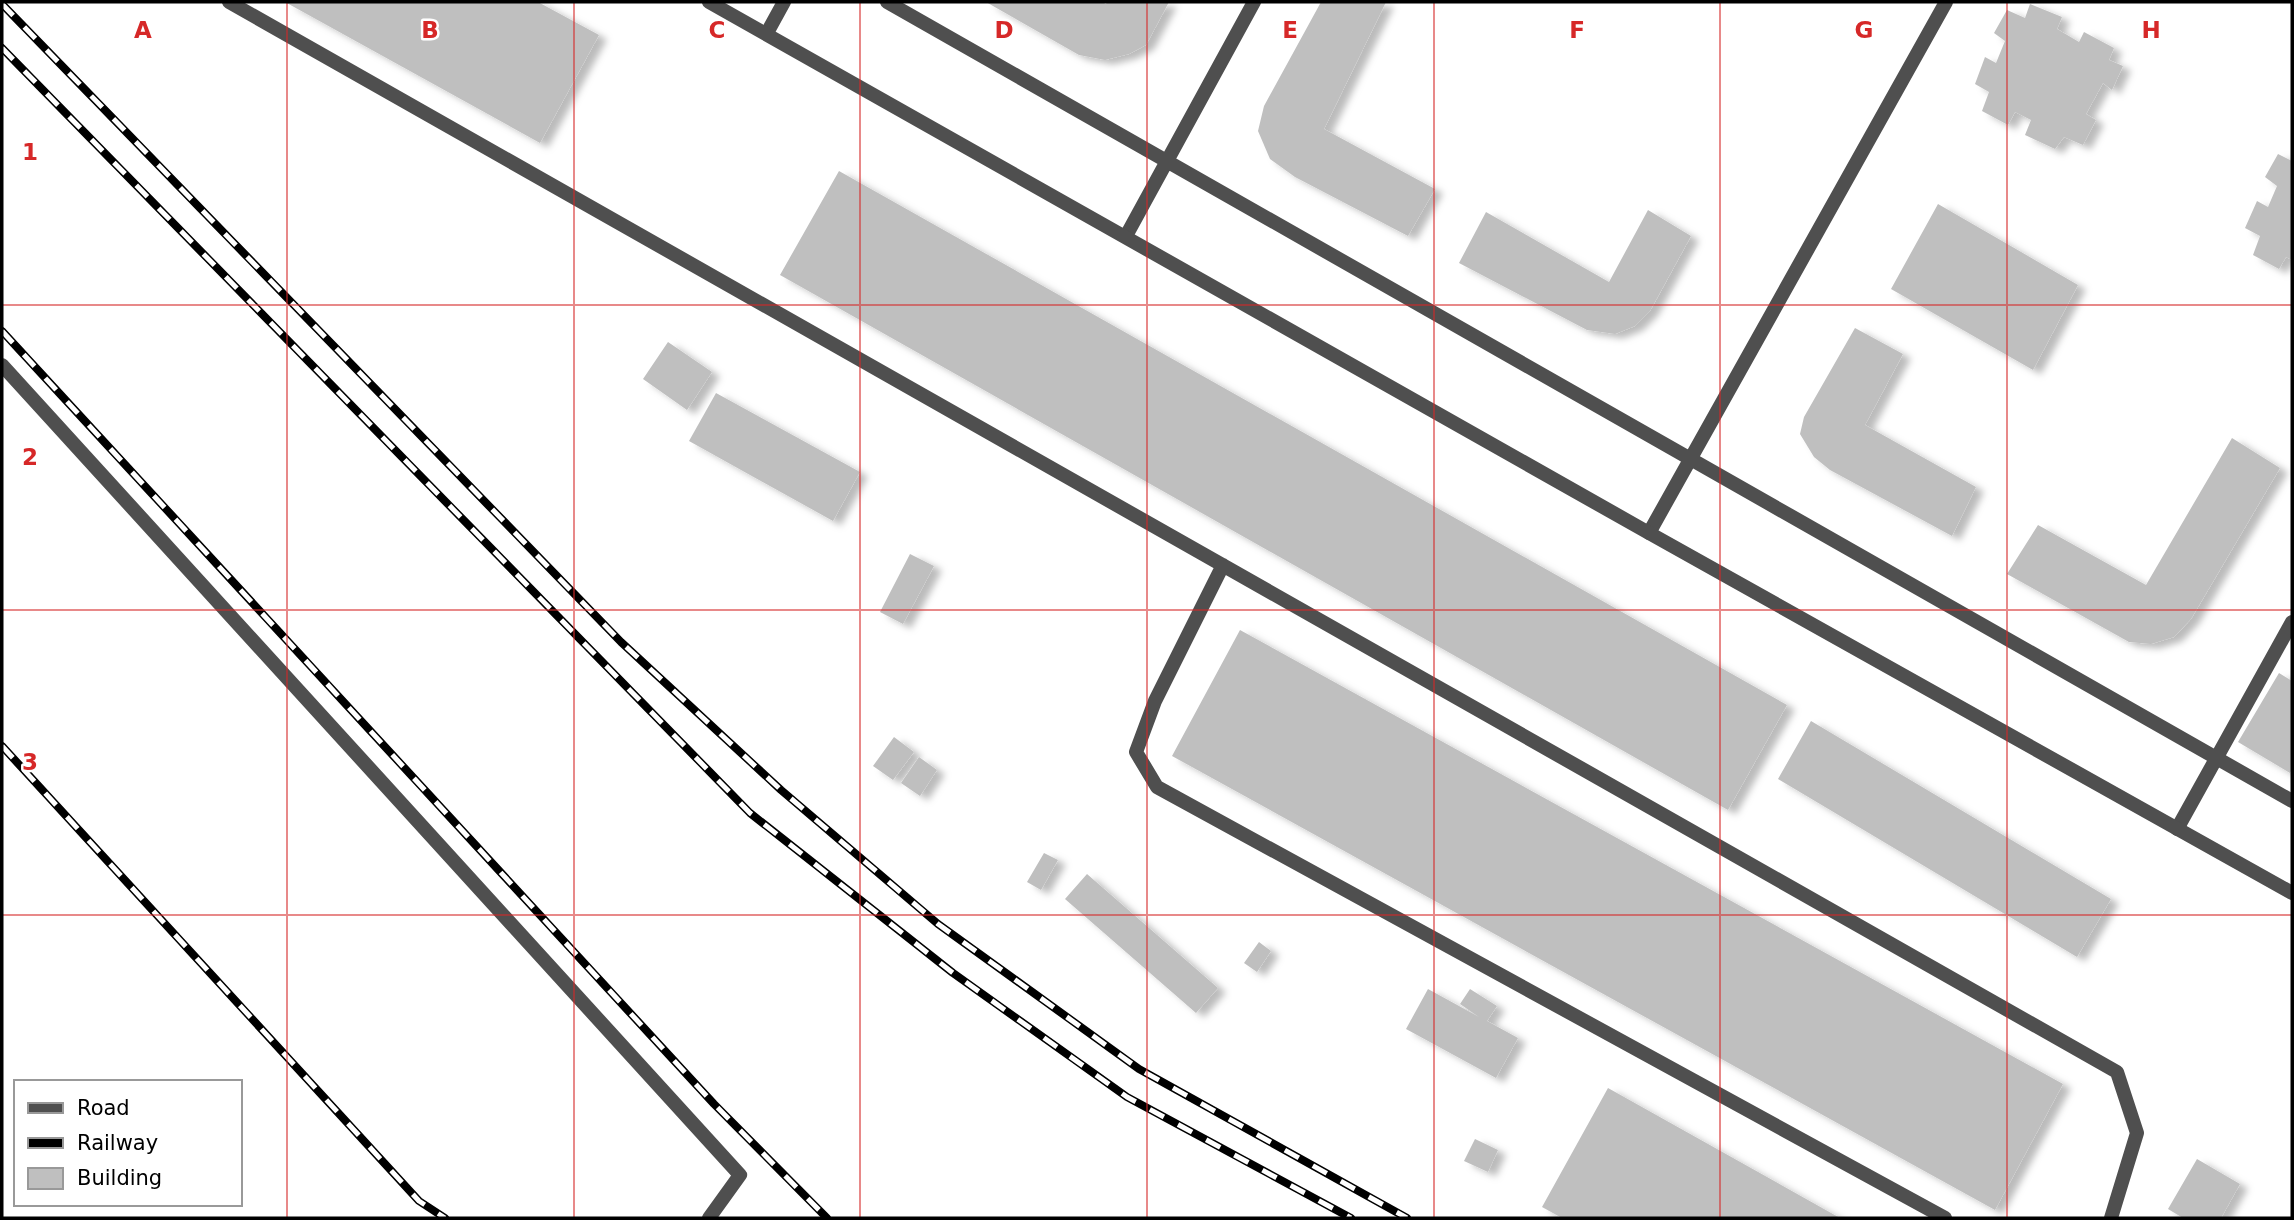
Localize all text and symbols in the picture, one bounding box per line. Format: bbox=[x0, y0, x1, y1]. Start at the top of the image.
text: A bbox=[134, 17, 152, 43]
text: B bbox=[421, 17, 439, 43]
text: C bbox=[709, 17, 725, 43]
text: D bbox=[994, 17, 1014, 43]
text: E bbox=[1282, 17, 1298, 43]
text: F bbox=[1569, 17, 1585, 43]
text: G bbox=[1855, 17, 1873, 43]
text: H bbox=[2141, 17, 2161, 43]
text: 1 bbox=[22, 139, 38, 165]
text: 2 bbox=[22, 444, 38, 470]
text: 3 bbox=[22, 749, 38, 775]
legend bbox=[14, 1080, 242, 1206]
text: Road bbox=[77, 1096, 130, 1120]
text: Railway bbox=[77, 1131, 158, 1155]
text: Building bbox=[77, 1166, 162, 1190]

